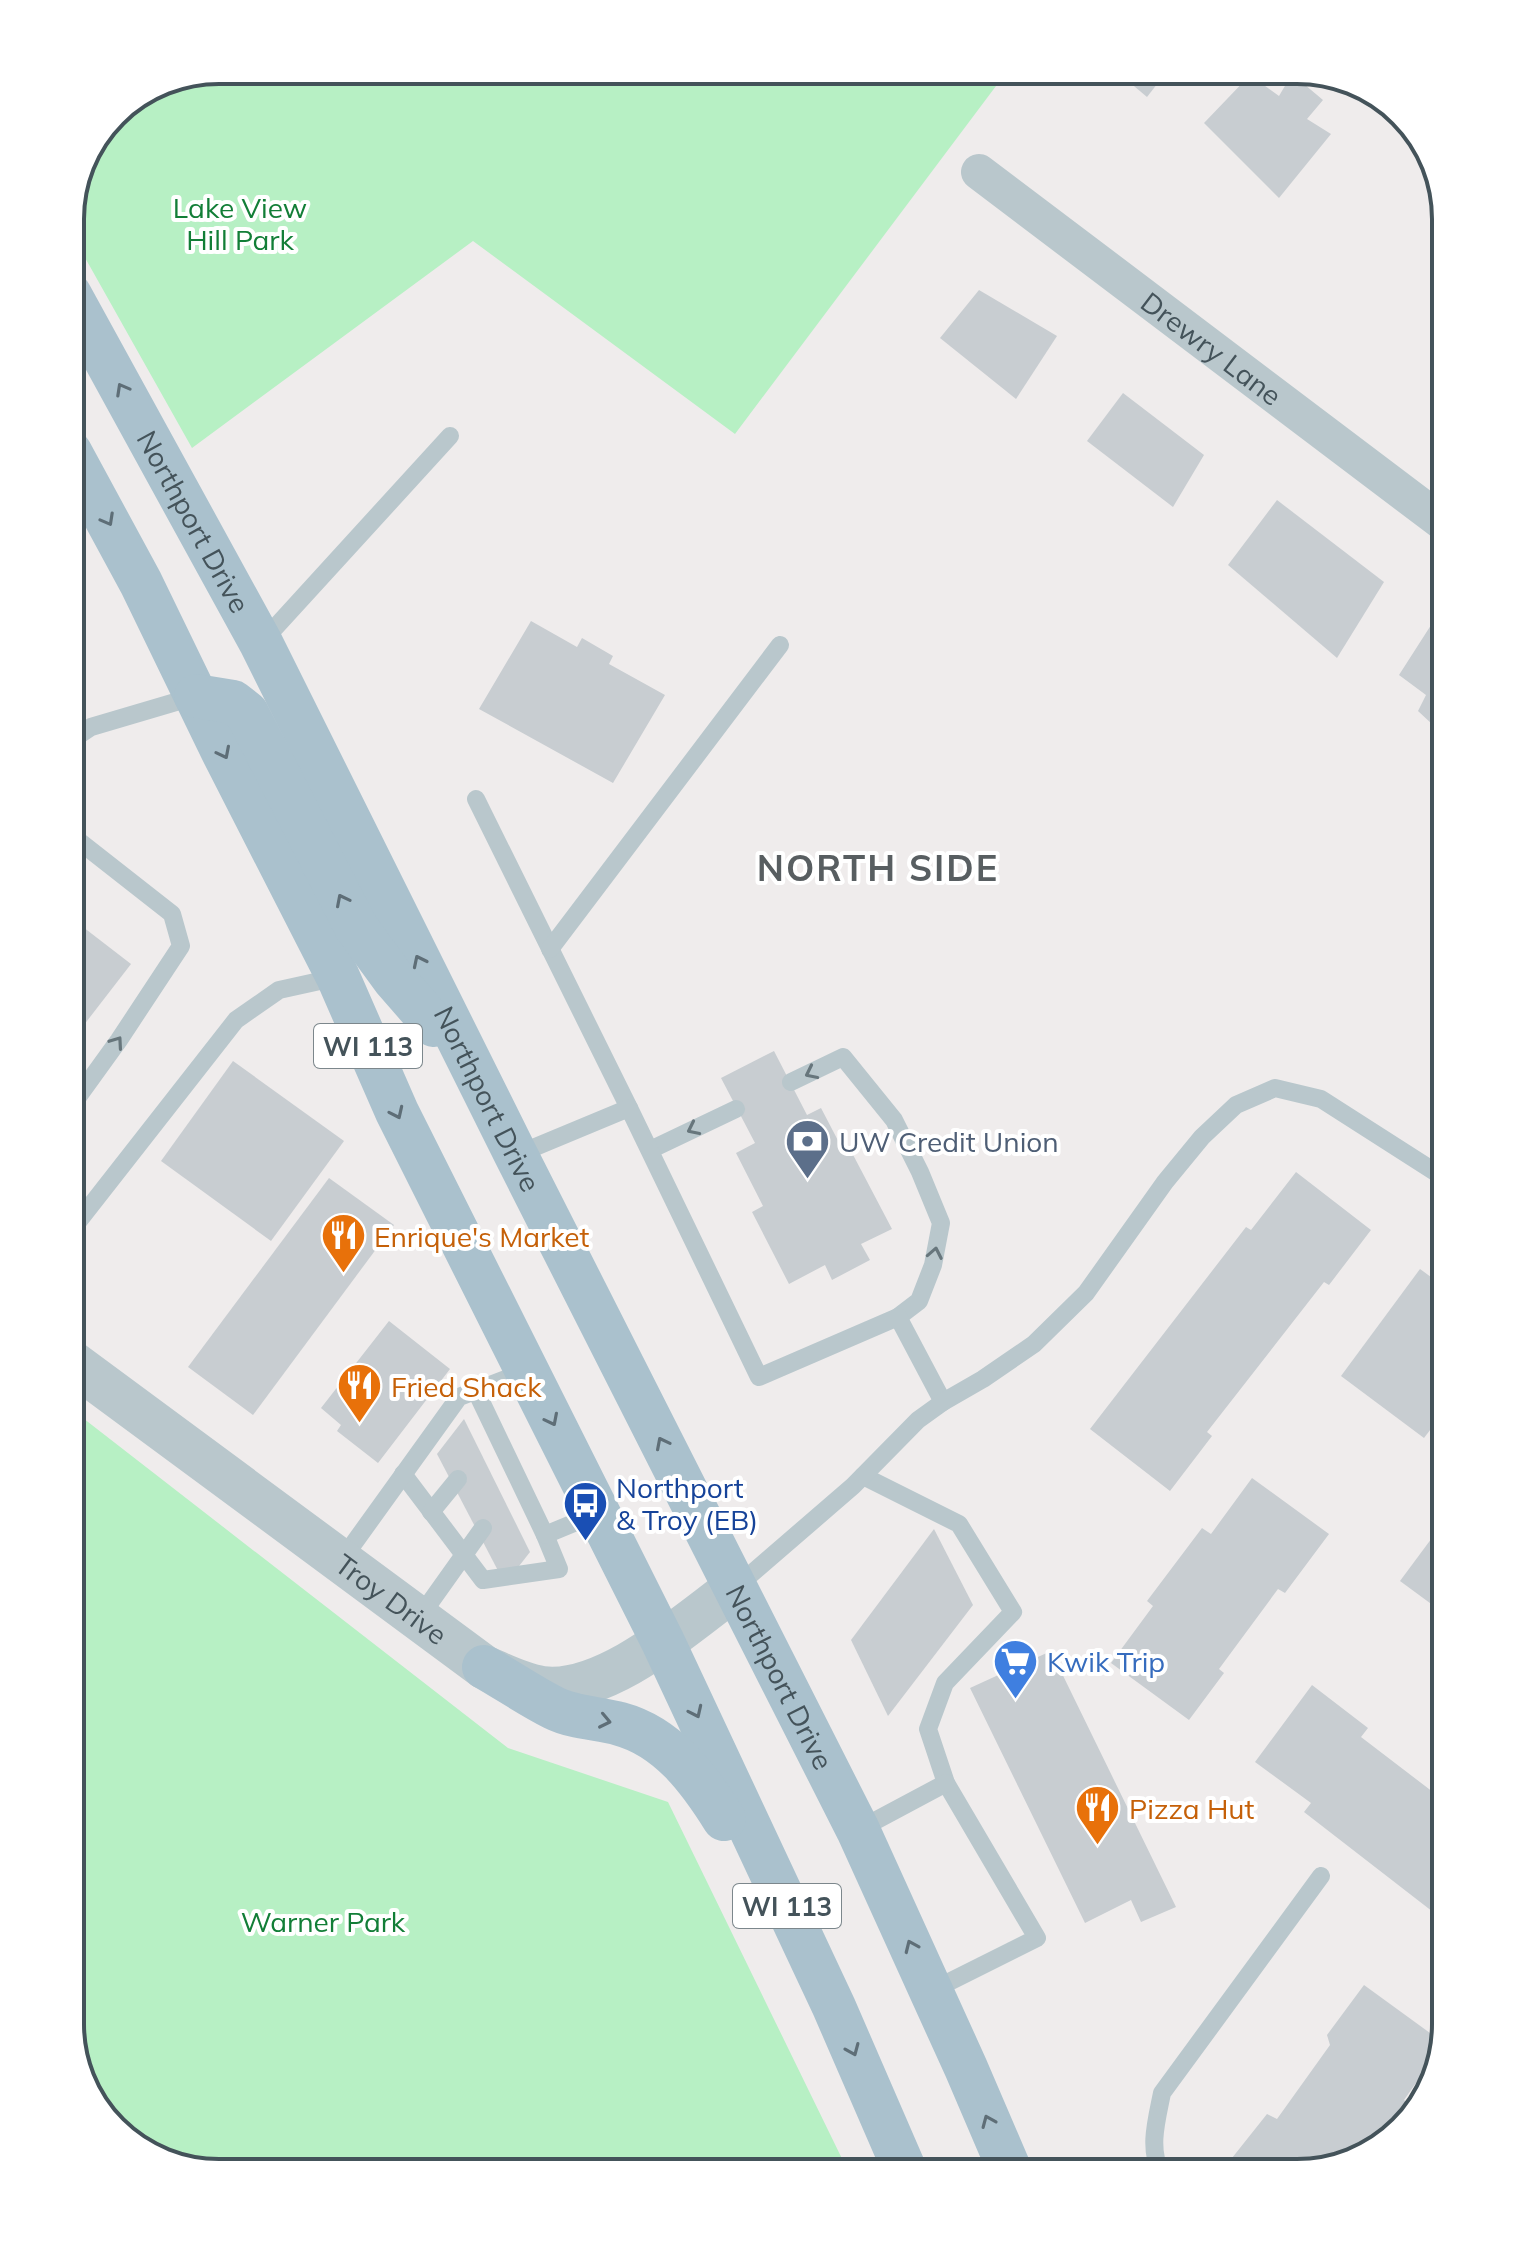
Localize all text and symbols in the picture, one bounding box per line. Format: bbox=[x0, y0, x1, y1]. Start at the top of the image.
park label: Lake View Hill Park bbox=[173, 190, 307, 257]
street label: Drewry Lane bbox=[1135, 284, 1289, 412]
one-way arrow bbox=[116, 383, 132, 398]
street label: Northport Drive bbox=[130, 424, 258, 618]
one-way arrow bbox=[98, 512, 113, 527]
one-way arrow bbox=[214, 744, 230, 759]
district label: NORTH SIDE bbox=[757, 845, 999, 890]
one-way arrow bbox=[337, 894, 352, 909]
one-way arrow bbox=[413, 954, 429, 969]
street label: Northport Drive bbox=[427, 1000, 549, 1197]
road number: WI 113 bbox=[314, 1024, 422, 1068]
one-way arrow bbox=[107, 1036, 122, 1051]
one-way arrow bbox=[804, 1063, 819, 1079]
one-way arrow bbox=[388, 1105, 404, 1119]
bank icon: UW Credit Union bbox=[784, 1117, 832, 1180]
one-way arrow bbox=[687, 1119, 701, 1135]
place label: UW Credit Union bbox=[839, 1124, 1059, 1159]
restaurant icon: Enrique's Market bbox=[319, 1212, 367, 1275]
place label: Enrique's Market bbox=[374, 1219, 590, 1254]
one-way arrow bbox=[926, 1246, 943, 1260]
restaurant icon: Fried Shack bbox=[336, 1362, 384, 1425]
place label: Fried Shack bbox=[391, 1369, 542, 1404]
one-way arrow bbox=[542, 1412, 558, 1427]
one-way arrow bbox=[656, 1436, 672, 1451]
place label: Northport & Troy (EB) bbox=[616, 1470, 758, 1537]
bus stop icon: Northport & Troy (EB) bbox=[561, 1479, 609, 1542]
street label: Troy Drive bbox=[329, 1546, 455, 1652]
street label: Northport Drive bbox=[719, 1579, 842, 1775]
supermarket icon: Kwik Trip bbox=[992, 1637, 1040, 1700]
place label: Kwik Trip bbox=[1047, 1644, 1165, 1679]
one-way arrow bbox=[686, 1704, 702, 1719]
one-way arrow bbox=[598, 1711, 612, 1728]
restaurant icon: Pizza Hut bbox=[1074, 1784, 1122, 1847]
place label: Pizza Hut bbox=[1129, 1791, 1255, 1826]
road number: WI 113 bbox=[733, 1884, 841, 1928]
park label: Warner Park bbox=[241, 1904, 406, 1939]
one-way arrow bbox=[904, 1940, 920, 1955]
one-way arrow bbox=[843, 2042, 859, 2056]
one-way arrow bbox=[982, 2114, 998, 2129]

